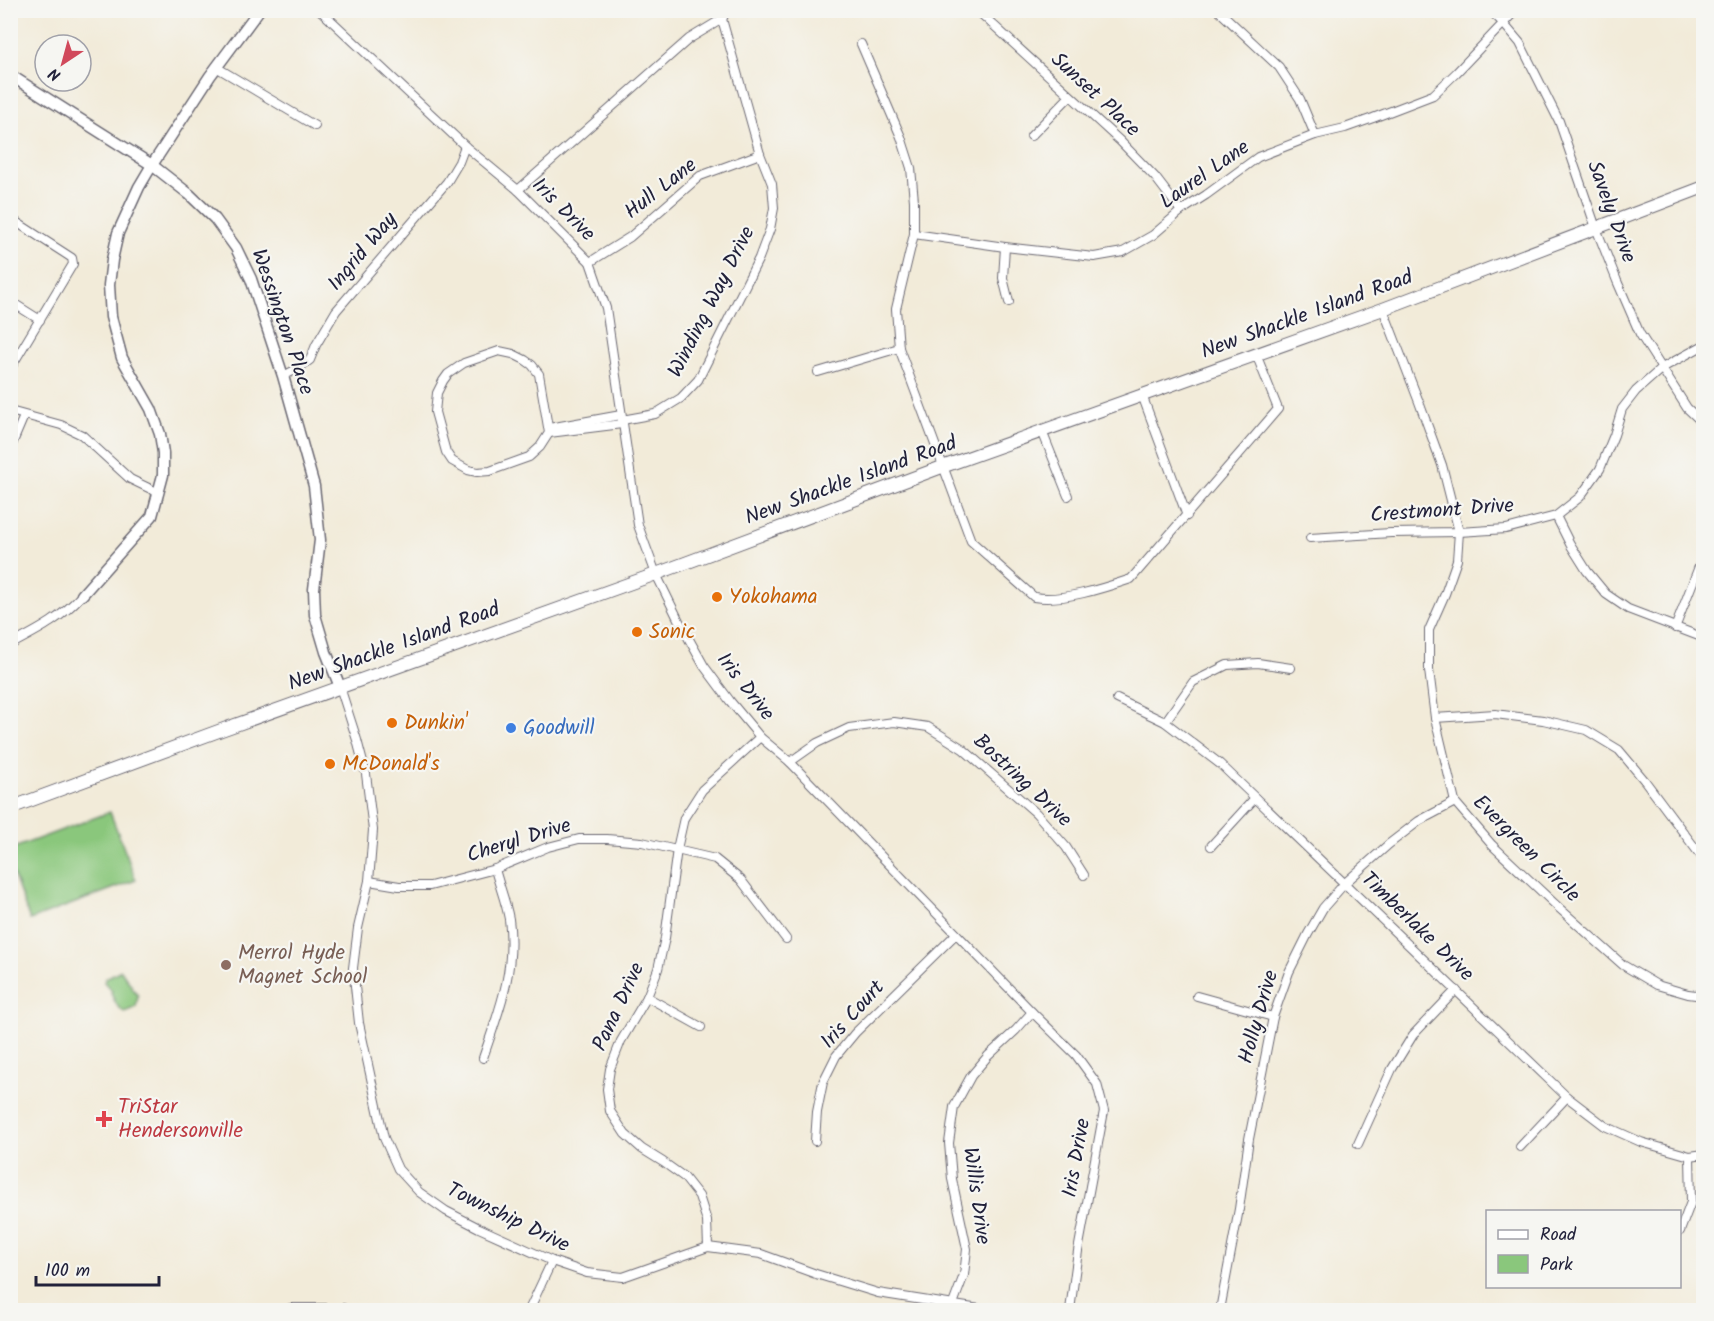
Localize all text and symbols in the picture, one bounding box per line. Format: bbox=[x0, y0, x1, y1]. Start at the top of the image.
north arrow bbox=[33, 33, 93, 93]
street label: Sunset Place bbox=[1043, 45, 1148, 146]
text: N bbox=[44, 61, 67, 87]
street label: Laurel Lane bbox=[1153, 132, 1257, 218]
street label: Hull Lane bbox=[617, 150, 705, 228]
street label: Savely Drive bbox=[1577, 156, 1645, 268]
street label: Iris Drive bbox=[523, 170, 603, 250]
street label: Ingrid Way bbox=[320, 205, 406, 299]
street label: Winding Way Drive bbox=[660, 220, 765, 383]
street label: Wessington Place bbox=[242, 245, 323, 400]
street label: New Shackle Island Road bbox=[1196, 261, 1418, 369]
street label: New Shackle Island Road bbox=[740, 427, 962, 535]
street label: Crestmont Drive bbox=[1369, 489, 1515, 532]
place label: Yokohama bbox=[729, 581, 818, 614]
marker: Yokohama bbox=[710, 590, 724, 604]
street label: New Shackle Island Road bbox=[283, 593, 505, 701]
place label: Sonic bbox=[649, 616, 695, 649]
marker: Sonic bbox=[630, 625, 644, 639]
street label: Iris Drive bbox=[707, 645, 783, 729]
place label: Dunkin' bbox=[404, 707, 469, 740]
place label: Goodwill bbox=[523, 712, 595, 745]
marker: Dunkin' bbox=[385, 716, 399, 730]
marker: Goodwill bbox=[504, 721, 518, 735]
street label: Bostring Drive bbox=[965, 726, 1079, 836]
place label: McDonald's bbox=[342, 748, 440, 781]
marker: McDonald's bbox=[323, 757, 337, 771]
street label: Evergreen Circle bbox=[1464, 787, 1588, 911]
street label: Cheryl Drive bbox=[463, 809, 576, 872]
street label: Timberlake Drive bbox=[1353, 864, 1482, 990]
place label: Merrol Hyde Magnet School bbox=[238, 937, 368, 994]
street label: Pana Drive bbox=[584, 957, 654, 1057]
marker: Merrol Hyde Magnet School bbox=[219, 958, 233, 972]
street label: Holly Drive bbox=[1230, 966, 1288, 1068]
street label: Iris Court bbox=[813, 972, 894, 1057]
place label: TriStar Hendersonville bbox=[118, 1091, 243, 1148]
marker: TriStar Hendersonville bbox=[95, 1110, 113, 1128]
street label: Iris Drive bbox=[1054, 1115, 1100, 1200]
street label: Willis Drive bbox=[953, 1145, 999, 1247]
street label: Township Drive bbox=[441, 1174, 576, 1262]
legend bbox=[1486, 1210, 1681, 1288]
text: Road bbox=[1540, 1221, 1577, 1250]
scale bar bbox=[36, 1249, 159, 1287]
text: Park bbox=[1540, 1251, 1573, 1280]
text: 100 m bbox=[45, 1257, 90, 1286]

